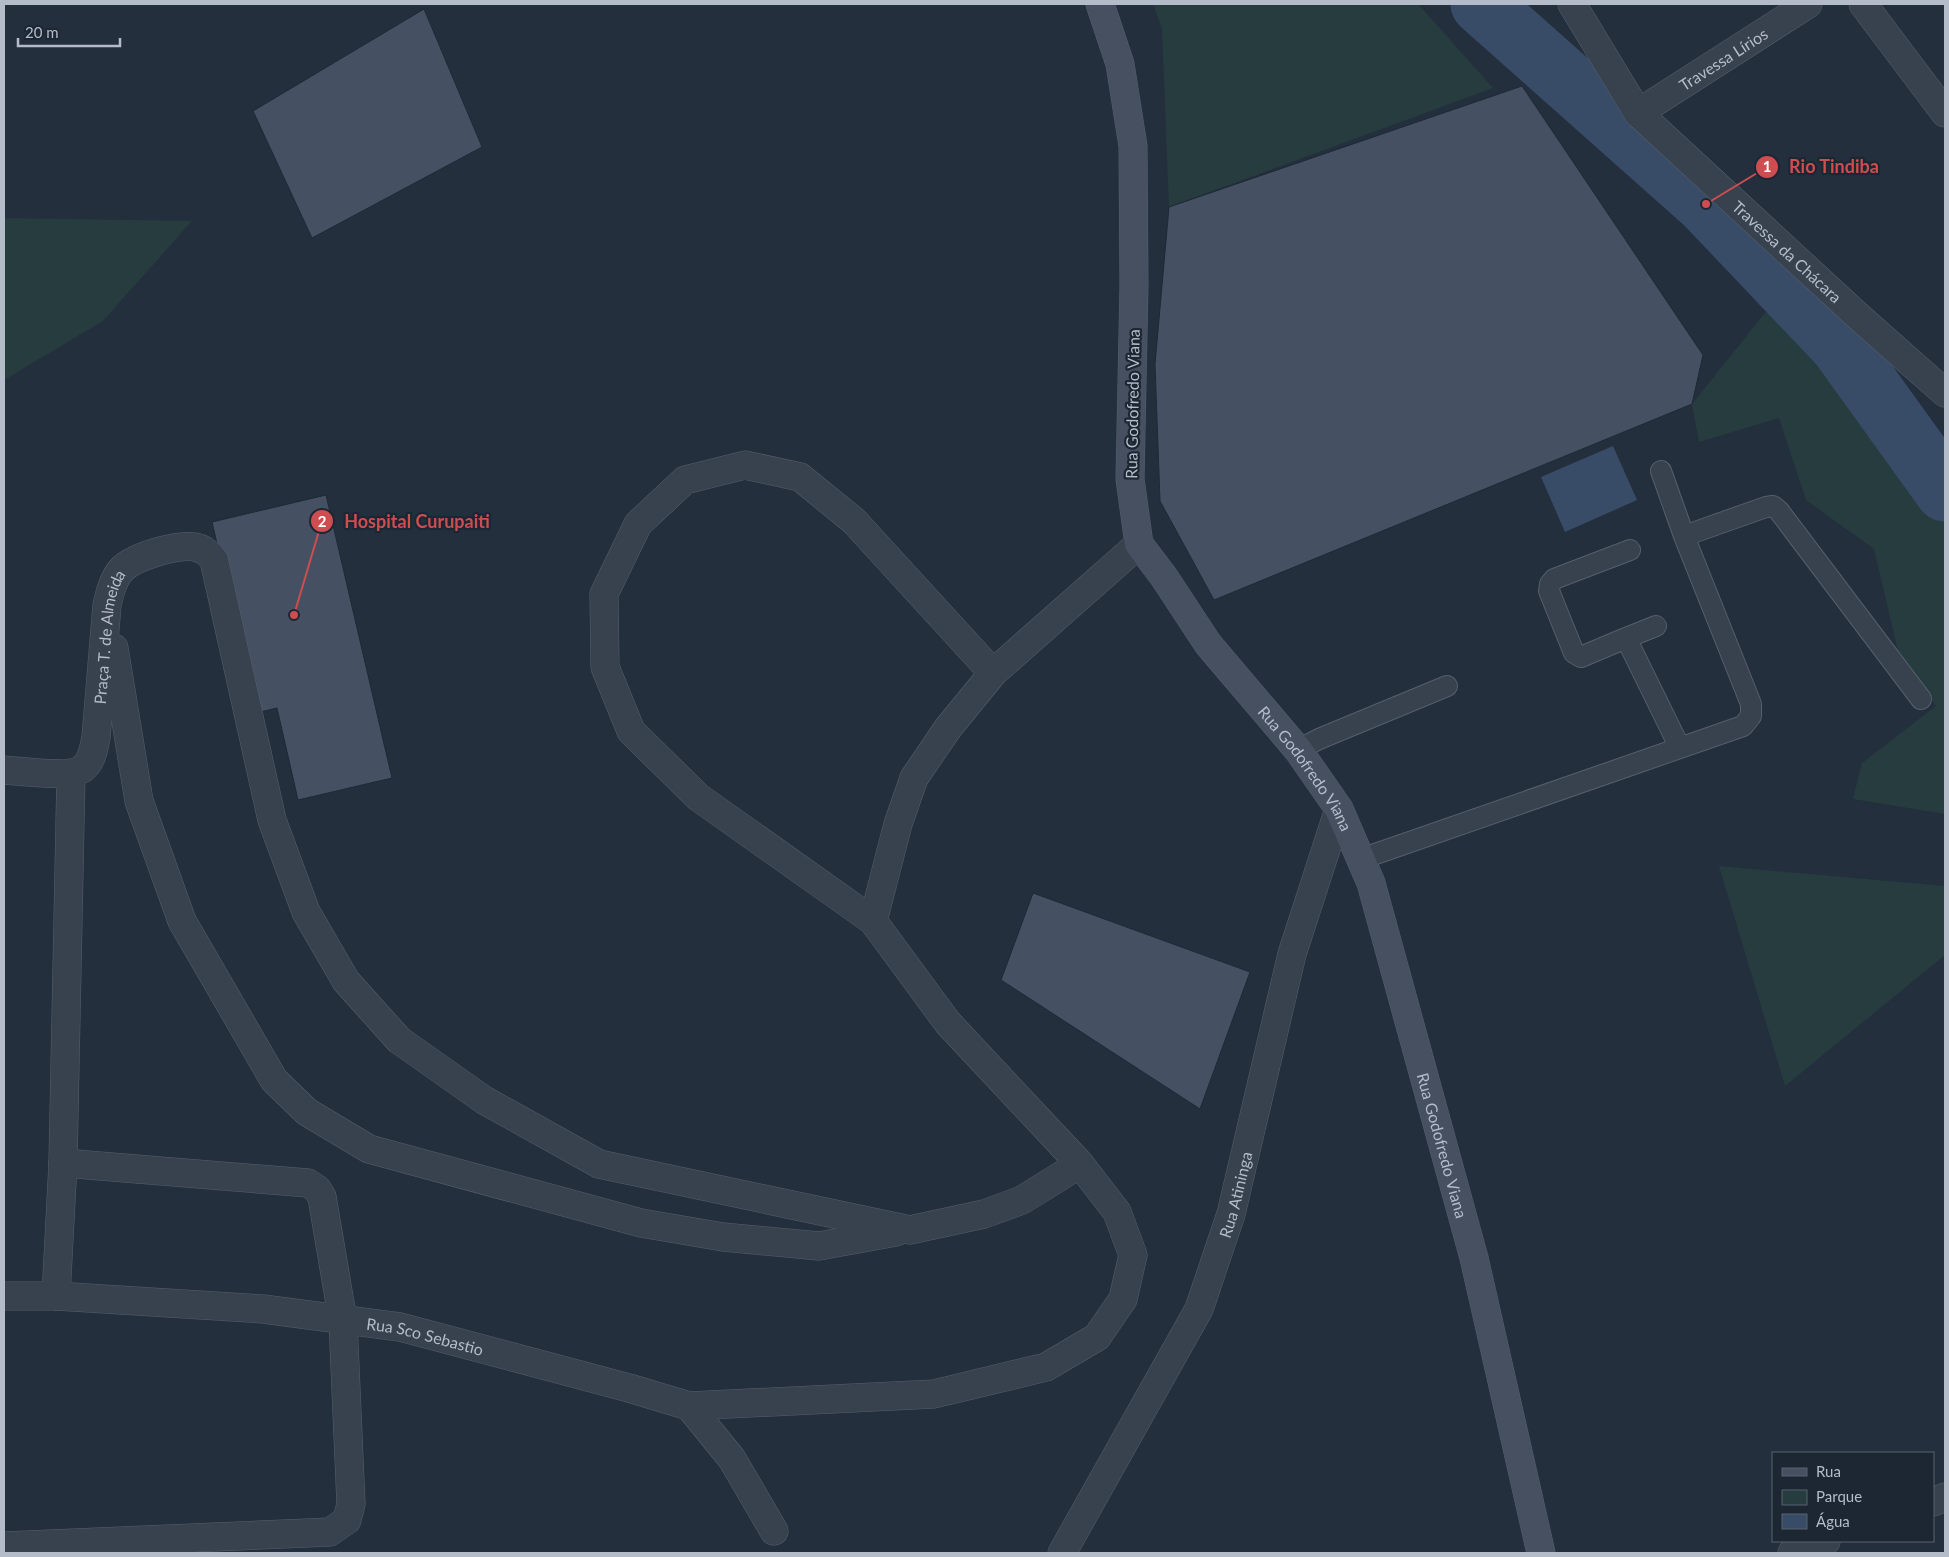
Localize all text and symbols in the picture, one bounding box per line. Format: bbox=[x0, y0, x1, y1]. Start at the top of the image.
scale bar bbox=[18, 15, 120, 47]
text: 20 m bbox=[25, 23, 59, 41]
street label: Travessa Lírios bbox=[1675, 23, 1771, 94]
callout: Rio Tindiba bbox=[1754, 150, 1889, 183]
text: Rio Tindiba bbox=[1789, 155, 1879, 177]
text: 1 bbox=[1763, 157, 1771, 175]
street label: Travessa da Chácara bbox=[1729, 196, 1846, 306]
street label: Rua Godofredo Viana bbox=[1121, 329, 1143, 479]
callout: Hospital Curupaiti bbox=[309, 505, 500, 538]
text: Hospital Curupaiti bbox=[344, 510, 490, 532]
text: 2 bbox=[318, 512, 327, 530]
street label: Praça T. de Almeida bbox=[89, 565, 128, 705]
street label: Rua Godofredo Viana bbox=[1255, 702, 1357, 833]
street label: Rua Godofredo Viana bbox=[1414, 1070, 1472, 1220]
street label: Rua Atininga bbox=[1214, 1149, 1255, 1240]
street label: Rua Sco Sebastio bbox=[366, 1313, 486, 1358]
legend bbox=[1772, 1452, 1934, 1542]
text: Rua bbox=[1816, 1462, 1841, 1480]
text: Parque bbox=[1816, 1487, 1862, 1505]
text: Água bbox=[1816, 1512, 1850, 1530]

